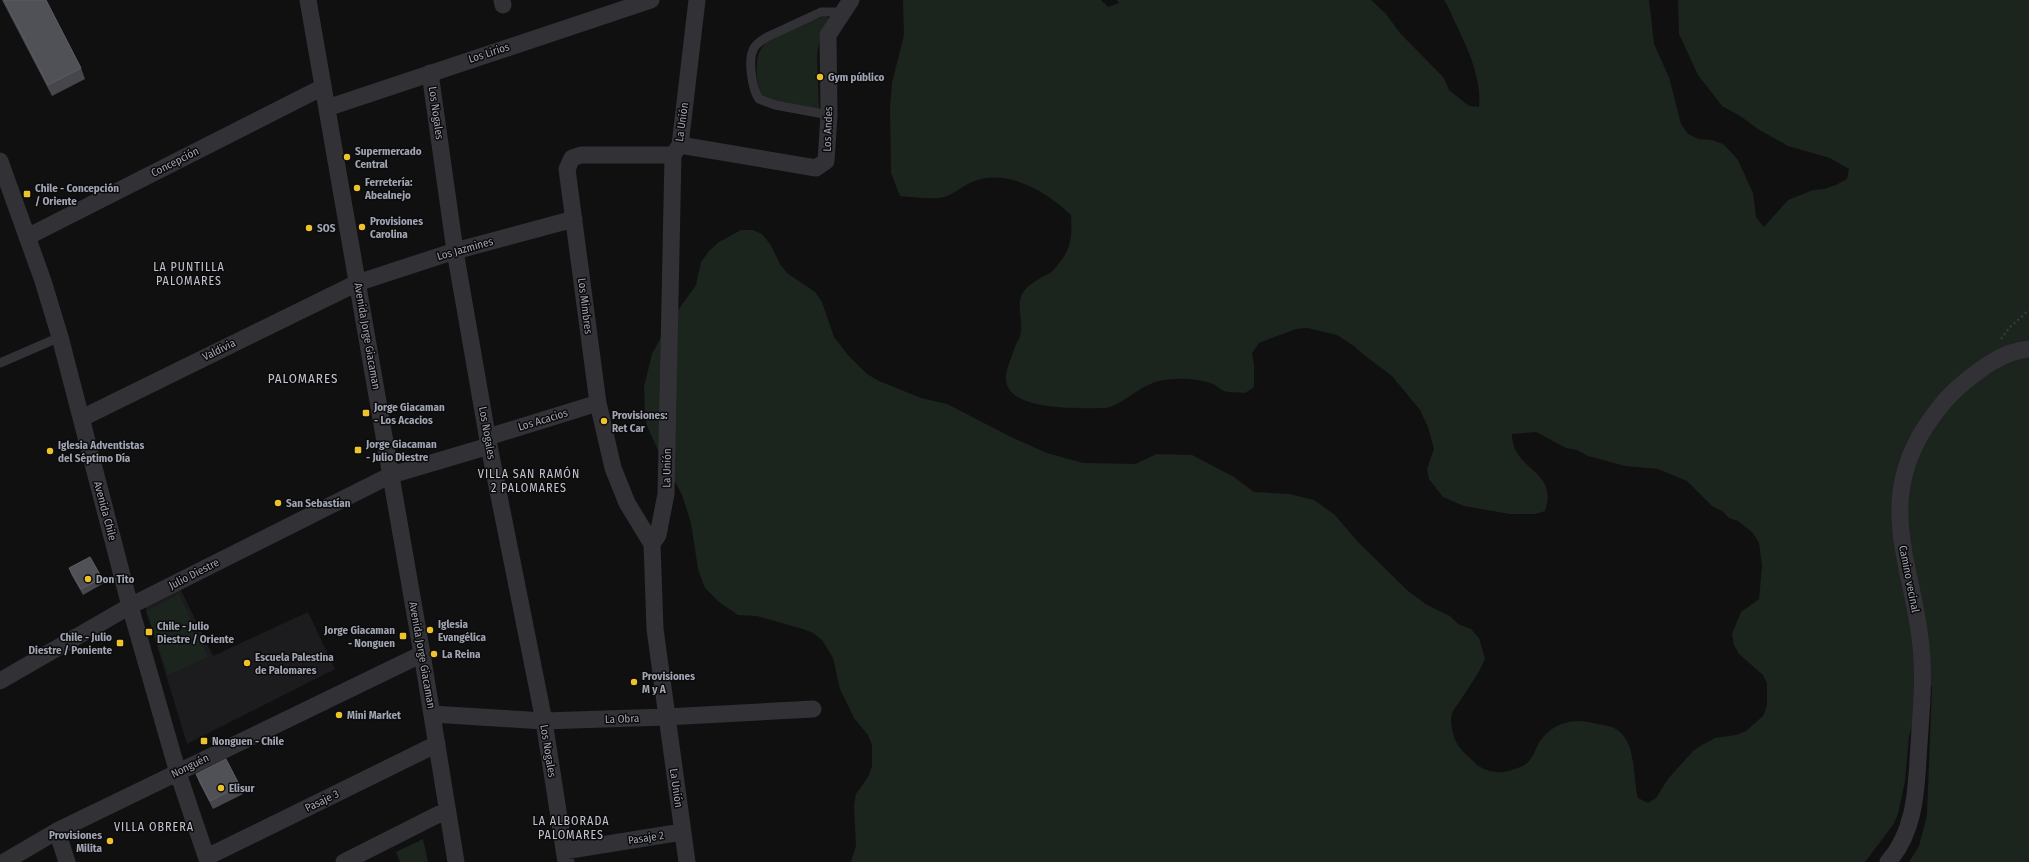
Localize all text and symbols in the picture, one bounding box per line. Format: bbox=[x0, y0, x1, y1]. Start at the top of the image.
street label: Los Lirios bbox=[467, 40, 511, 66]
place label: Gym público bbox=[828, 71, 884, 84]
marker: Gym público bbox=[815, 72, 825, 82]
street label: Los Nogales bbox=[426, 86, 446, 141]
street label: La Unión bbox=[673, 102, 691, 142]
street label: Los Andes bbox=[821, 106, 835, 152]
street label: Concepción bbox=[149, 144, 201, 180]
place label: Supermercado Central bbox=[355, 145, 422, 171]
marker: Supermercado Central bbox=[342, 152, 352, 162]
place label: Ferretería: Abealnejo bbox=[364, 176, 413, 202]
place label: Chile - Concepción / Oriente bbox=[35, 182, 119, 208]
marker: Ferretería: Abealnejo bbox=[352, 183, 362, 193]
marker: Chile - Concepción / Oriente bbox=[22, 189, 32, 199]
place label: Provisiones Carolina bbox=[370, 215, 423, 241]
place label: SOS bbox=[317, 222, 336, 235]
marker: Provisiones Carolina bbox=[357, 222, 367, 232]
marker: SOS bbox=[304, 223, 314, 233]
street label: Los Jazmines bbox=[436, 235, 495, 263]
district label: LA PUNTILLA PALOMARES bbox=[153, 260, 225, 288]
street label: Los Mimbres bbox=[575, 277, 595, 335]
street label: Avenida Jorge Giacaman bbox=[351, 282, 383, 390]
street label: Valdivia bbox=[200, 336, 238, 364]
district label: PALOMARES bbox=[268, 371, 338, 386]
place label: Jorge Giacaman - Los Acacios bbox=[373, 401, 445, 427]
street label: Los Nogales bbox=[476, 406, 498, 461]
street label: Los Acacios bbox=[517, 406, 570, 434]
marker: Jorge Giacaman - Los Acacios bbox=[361, 408, 371, 418]
place label: Provisiones: Ret Car bbox=[612, 409, 668, 435]
marker: Provisiones: Ret Car bbox=[599, 416, 609, 426]
place label: Jorge Giacaman - Julio Diestre bbox=[365, 438, 437, 464]
place label: Iglesia Adventistas del Séptimo Día bbox=[58, 439, 144, 465]
marker: Jorge Giacaman - Julio Diestre bbox=[353, 445, 363, 455]
marker: Iglesia Adventistas del Séptimo Día bbox=[45, 446, 55, 456]
street label: La Unión bbox=[660, 448, 674, 488]
district label: VILLA SAN RAMÓN 2 PALOMARES bbox=[478, 466, 580, 495]
street label: Avenida Chile bbox=[91, 480, 119, 542]
place label: San Sebastían bbox=[286, 497, 351, 510]
marker: San Sebastían bbox=[273, 498, 283, 508]
street label: Camino vecinal bbox=[1896, 544, 1922, 614]
street label: Julio Diestre bbox=[167, 556, 221, 592]
place label: Don Tito bbox=[96, 573, 134, 586]
marker: Don Tito bbox=[83, 574, 93, 584]
street label: Avenida Jorge Giacaman bbox=[406, 601, 438, 709]
place label: Iglesia Evangélica bbox=[438, 618, 487, 644]
place label: Chile - Julio Diestre / Oriente bbox=[157, 620, 234, 646]
place label: Jorge Giacaman - Nonguen bbox=[323, 624, 395, 650]
marker: Iglesia Evangélica bbox=[425, 625, 435, 635]
marker: Chile - Julio Diestre / Oriente bbox=[144, 627, 154, 637]
place label: Chile - Julio Diestre / Poniente bbox=[29, 631, 112, 657]
marker: Jorge Giacaman - Nonguen bbox=[398, 631, 408, 641]
marker: Chile - Julio Diestre / Poniente bbox=[115, 638, 125, 648]
place label: La Reina bbox=[442, 648, 481, 661]
marker: La Reina bbox=[429, 649, 439, 659]
place label: Escuela Palestina de Palomares bbox=[255, 651, 334, 677]
marker: Escuela Palestina de Palomares bbox=[242, 658, 252, 668]
place label: Provisiones M y A bbox=[642, 670, 695, 696]
marker: Provisiones M y A bbox=[629, 677, 639, 687]
place label: Mini Market bbox=[347, 709, 401, 722]
marker: Mini Market bbox=[334, 710, 344, 720]
street label: La Obra bbox=[605, 712, 639, 726]
street label: Los Nogales bbox=[537, 724, 559, 779]
place label: Nonguen - Chile bbox=[212, 735, 285, 748]
marker: Nonguen - Chile bbox=[199, 736, 209, 746]
street label: Nonguén bbox=[169, 751, 211, 781]
street label: La Unión bbox=[667, 768, 685, 808]
place label: Elisur bbox=[229, 782, 255, 795]
marker: Elisur bbox=[216, 783, 226, 793]
street label: Pasaje 3 bbox=[303, 787, 341, 815]
district label: LA ALBORADA PALOMARES bbox=[532, 814, 610, 842]
district label: VILLA OBRERA bbox=[114, 820, 194, 834]
place label: Provisiones Milita bbox=[49, 829, 103, 855]
street label: Pasaje 2 bbox=[627, 829, 665, 847]
marker: Provisiones Milita bbox=[105, 836, 115, 846]

